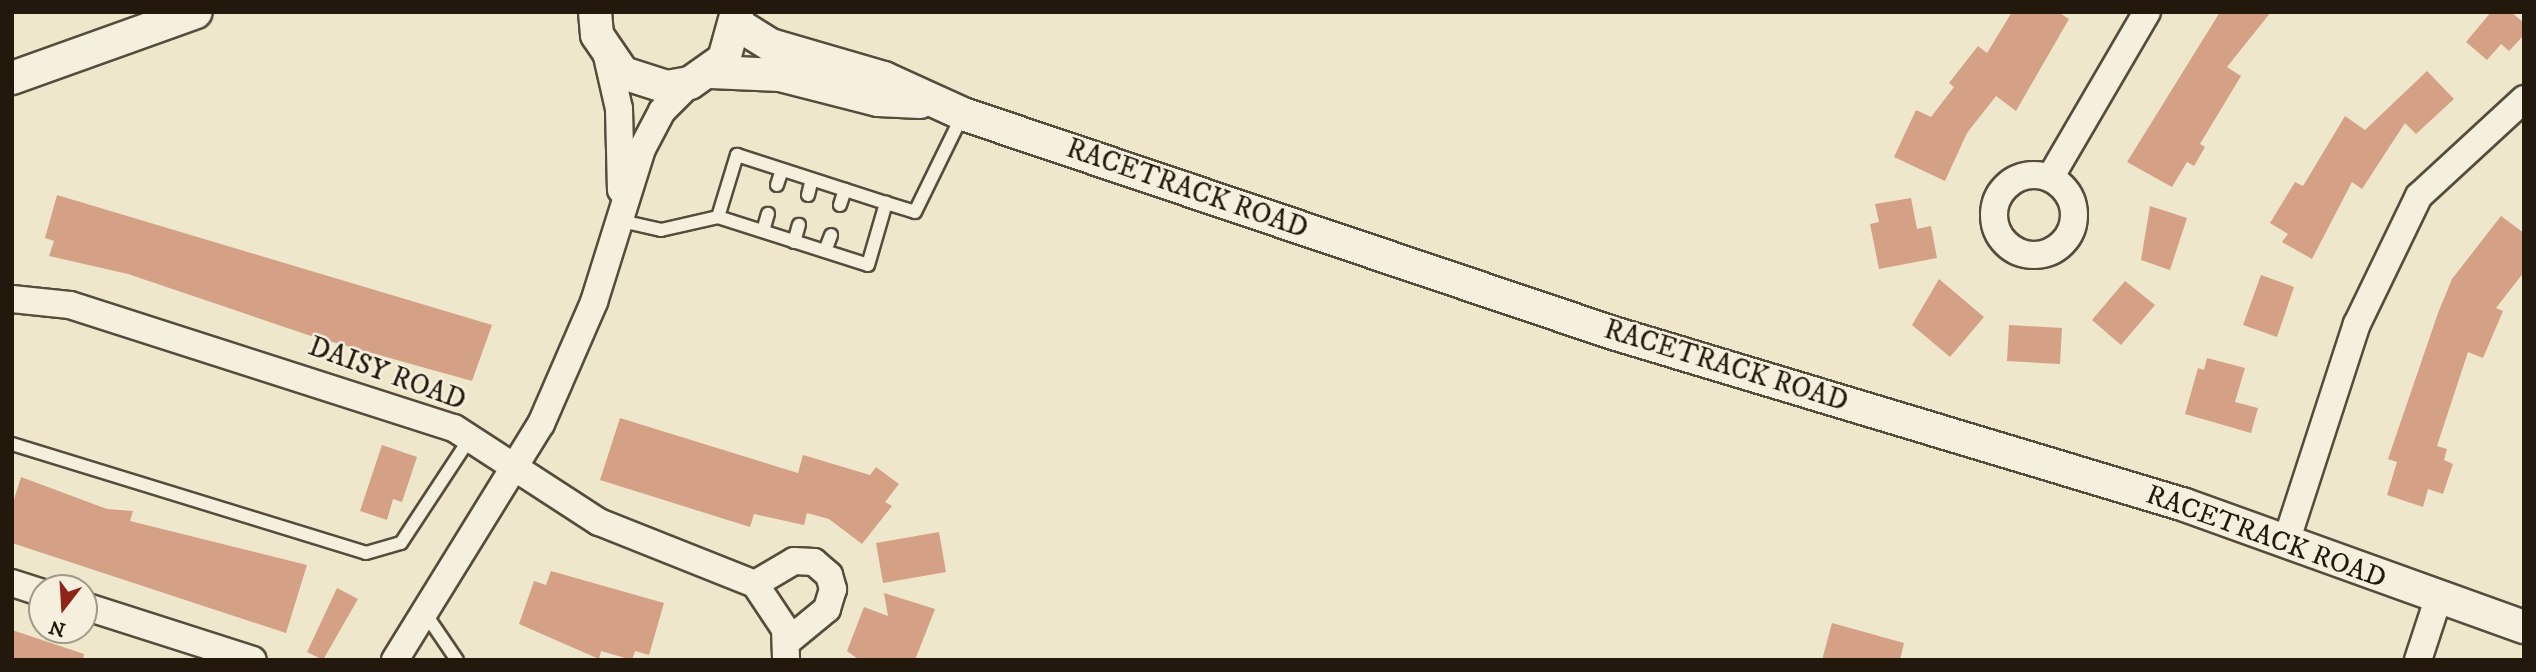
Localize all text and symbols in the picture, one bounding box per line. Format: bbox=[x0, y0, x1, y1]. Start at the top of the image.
street label: RACETRACK ROAD bbox=[1062, 132, 1312, 246]
street label: RACETRACK ROAD bbox=[1600, 313, 1852, 419]
street label: DAISY ROAD bbox=[304, 330, 470, 418]
street label: RACETRACK ROAD bbox=[2141, 478, 2391, 596]
north arrow bbox=[28, 574, 98, 644]
text: N bbox=[46, 614, 68, 641]

